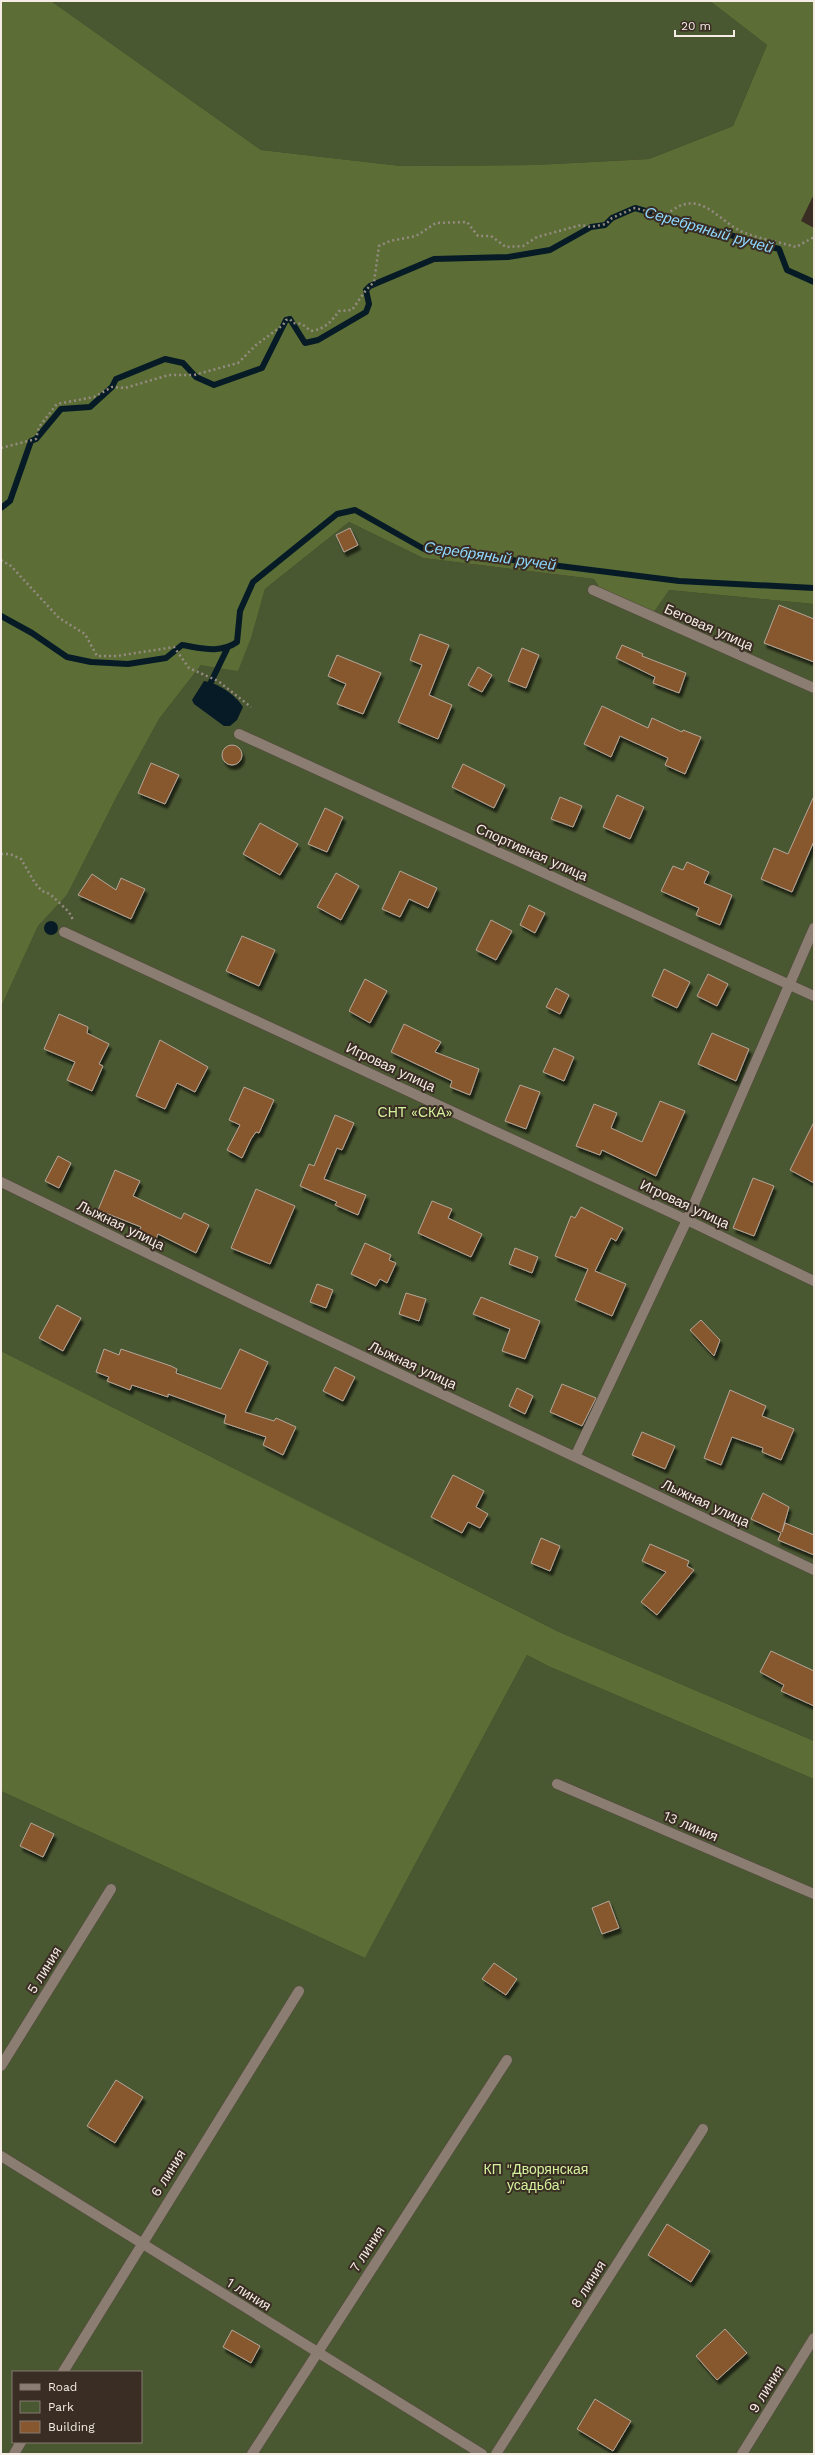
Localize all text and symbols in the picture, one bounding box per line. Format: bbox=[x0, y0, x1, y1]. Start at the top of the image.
scale bar bbox=[675, 12, 734, 38]
text: 20 m bbox=[681, 19, 711, 33]
water label: Серебряный ручей bbox=[643, 203, 776, 257]
water label: Серебряный ручей bbox=[423, 538, 558, 574]
street label: Беговая улица bbox=[662, 600, 756, 654]
street label: Спортивная улица bbox=[473, 820, 591, 884]
street label: Игровая улица bbox=[344, 1039, 438, 1095]
park label: СНТ «СКА» bbox=[378, 1104, 453, 1120]
street label: Игровая улица bbox=[638, 1176, 732, 1232]
street label: Лыжная улица bbox=[75, 1197, 167, 1253]
street label: Лыжная улица bbox=[367, 1338, 460, 1392]
street label: Лыжная улица bbox=[660, 1476, 753, 1530]
street label: 13 линия bbox=[661, 1807, 721, 1845]
street label: 5 линия bbox=[23, 1944, 65, 1996]
street label: 6 линия bbox=[147, 2147, 189, 2199]
park label: КП "Дворянская усадьба" bbox=[484, 2161, 588, 2193]
street label: 7 линия bbox=[346, 2223, 388, 2275]
street label: 8 линия bbox=[567, 2257, 609, 2311]
street label: 1 линия bbox=[224, 2274, 274, 2314]
street label: 9 линия bbox=[745, 2362, 787, 2416]
legend bbox=[12, 2371, 142, 2443]
text: Road bbox=[48, 2380, 77, 2394]
text: Park bbox=[48, 2400, 74, 2414]
text: Building bbox=[48, 2420, 95, 2434]

